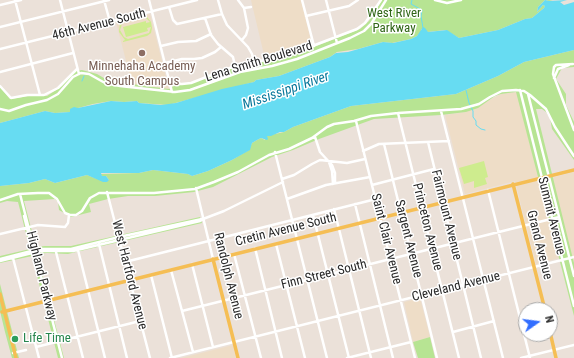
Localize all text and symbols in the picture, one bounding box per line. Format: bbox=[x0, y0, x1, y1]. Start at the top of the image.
street label: 46th Avenue South bbox=[51, 6, 147, 44]
park label: West River Parkway bbox=[367, 6, 421, 37]
street label: Lena Smith Boulevard bbox=[204, 38, 314, 86]
marker: Minnehaha Academy South Campus bbox=[137, 48, 147, 58]
place label: Minnehaha Academy South Campus bbox=[89, 59, 195, 90]
water label: Mississippi River bbox=[240, 68, 332, 114]
street label: Fairmount Avenue bbox=[427, 168, 465, 262]
street label: Summit Avenue bbox=[534, 175, 568, 257]
street label: Princeton Avenue bbox=[409, 182, 445, 272]
street label: Saint Clair Avenue bbox=[367, 192, 405, 286]
street label: Sargent Avenue bbox=[391, 198, 425, 280]
street label: Grand Avenue bbox=[523, 209, 555, 281]
street label: Cretin Avenue South bbox=[234, 210, 338, 250]
street label: West Hartford Avenue bbox=[108, 219, 150, 331]
street label: Highland Parkway bbox=[22, 230, 60, 322]
street label: Randolph Avenue bbox=[210, 231, 246, 321]
street label: Finn Street South bbox=[279, 257, 369, 293]
street label: Cleveland Avenue bbox=[410, 269, 502, 305]
north arrow bbox=[518, 302, 558, 342]
text: N bbox=[542, 314, 556, 324]
place label: Life Time bbox=[23, 331, 71, 347]
marker: Life Time bbox=[10, 334, 20, 344]

